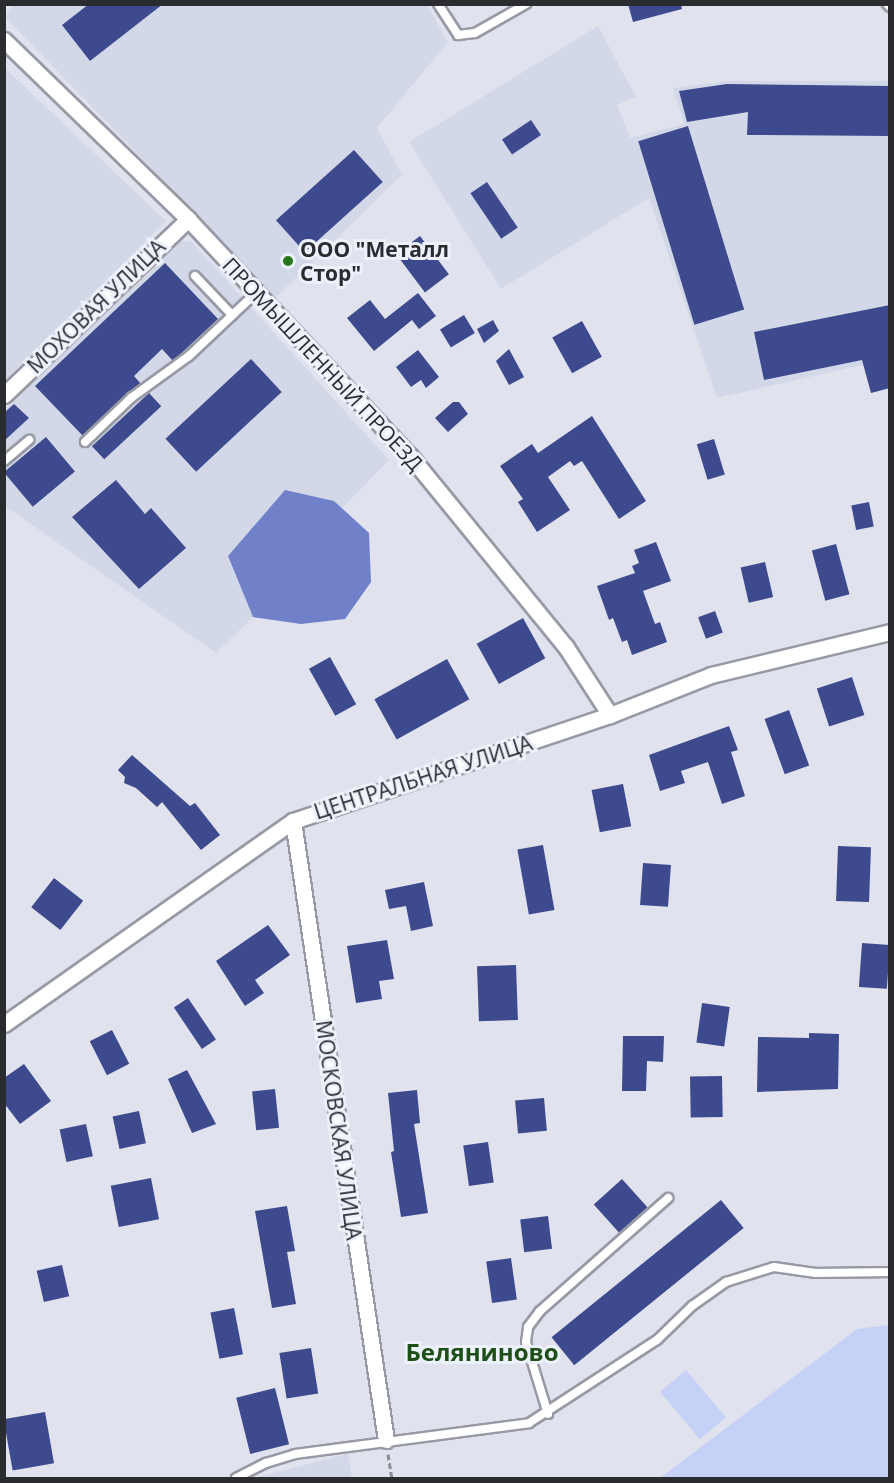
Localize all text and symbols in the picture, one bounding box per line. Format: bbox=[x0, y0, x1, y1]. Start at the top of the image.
street label: МОХОВАЯ УЛИЦА bbox=[22, 234, 170, 378]
place label: ООО "Металл Стор" bbox=[300, 236, 449, 286]
street label: ПРОМЫШЛЕННЫЙ ПРОЕЗД bbox=[218, 252, 428, 476]
marker: ООО "Металл Стор" bbox=[281, 254, 295, 268]
street label: ЦЕНТРАЛЬНАЯ УЛИЦА bbox=[311, 730, 535, 824]
street label: МОСКОВСКАЯ УЛИЦА bbox=[311, 1018, 367, 1242]
district label: Беляниново bbox=[405, 1338, 559, 1366]

